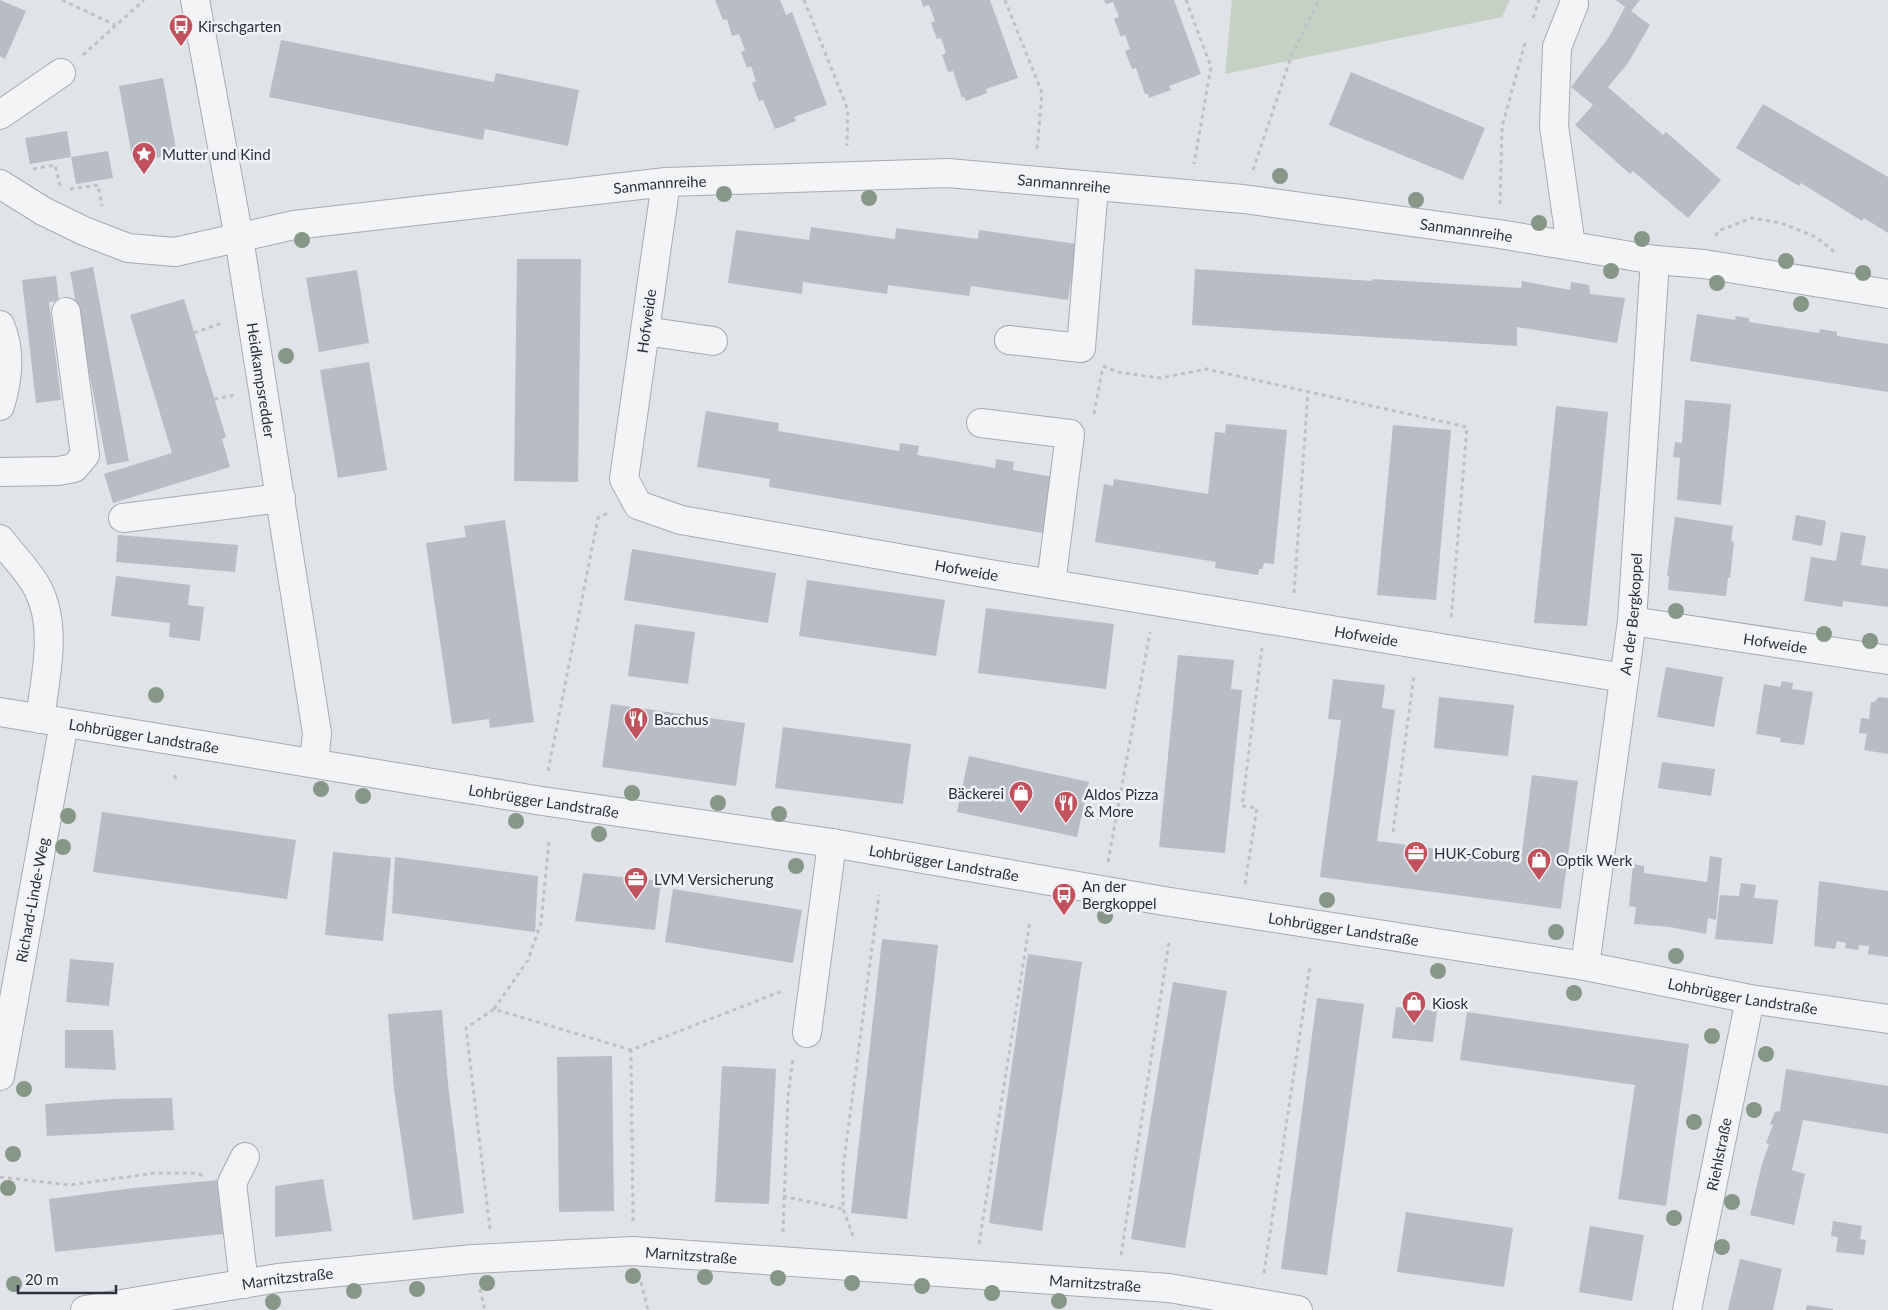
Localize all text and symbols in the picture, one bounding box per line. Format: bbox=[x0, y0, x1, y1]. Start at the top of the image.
bus stop icon: Kirschgarten bbox=[168, 13, 194, 47]
place label: Kirschgarten bbox=[198, 17, 281, 35]
place icon: Mutter und Kind bbox=[131, 141, 157, 175]
place label: Mutter und Kind bbox=[162, 145, 271, 163]
street label: Sanmannreihe bbox=[1017, 170, 1112, 196]
street label: Sanmannreihe bbox=[612, 172, 707, 197]
street label: Sanmannreihe bbox=[1419, 214, 1514, 245]
street label: Hofweide bbox=[633, 288, 659, 354]
street label: Heidkampsredder bbox=[243, 321, 279, 440]
street label: An der Bergkoppel bbox=[1616, 553, 1645, 676]
street label: Hofweide bbox=[933, 556, 1000, 584]
street label: Hofweide bbox=[1333, 622, 1400, 650]
street label: Hofweide bbox=[1742, 629, 1809, 657]
restaurant icon: Bacchus bbox=[623, 706, 649, 740]
place label: Bacchus bbox=[654, 710, 708, 728]
street label: Lohbrügger Landstraße bbox=[68, 714, 221, 757]
street label: Lohbrügger Landstraße bbox=[467, 780, 620, 821]
shop icon: Bäckerei bbox=[1008, 780, 1034, 814]
place label: Bäckerei bbox=[948, 784, 1004, 802]
place label: Aldos Pizza & More bbox=[1084, 785, 1158, 820]
restaurant icon: Aldos Pizza & More bbox=[1053, 790, 1079, 824]
street label: Richard-Linde-Weg bbox=[12, 836, 52, 964]
office icon: HUK-Coburg bbox=[1403, 840, 1429, 874]
street label: Lohbrügger Landstraße bbox=[868, 841, 1020, 885]
place label: HUK-Coburg bbox=[1434, 844, 1520, 862]
shop icon: Optik Werk bbox=[1526, 847, 1552, 881]
place label: Optik Werk bbox=[1556, 851, 1633, 869]
office icon: LVM Versicherung bbox=[623, 866, 649, 900]
place label: LVM Versicherung bbox=[654, 870, 774, 888]
place label: An der Bergkoppel bbox=[1082, 877, 1157, 912]
bus stop icon: An der Bergkoppel bbox=[1051, 882, 1077, 916]
street label: Lohbrügger Landstraße bbox=[1267, 908, 1420, 949]
street label: Lohbrügger Landstraße bbox=[1666, 974, 1819, 1018]
shop icon: Kiosk bbox=[1401, 990, 1427, 1024]
place label: Kiosk bbox=[1432, 994, 1469, 1012]
street label: Riehlstraße bbox=[1702, 1116, 1735, 1192]
street label: Marnitzstraße bbox=[645, 1243, 738, 1267]
scale bar bbox=[18, 1262, 115, 1294]
street label: Marnitzstraße bbox=[240, 1264, 334, 1293]
text: 20 m bbox=[25, 1270, 59, 1288]
street label: Marnitzstraße bbox=[1049, 1271, 1142, 1295]

